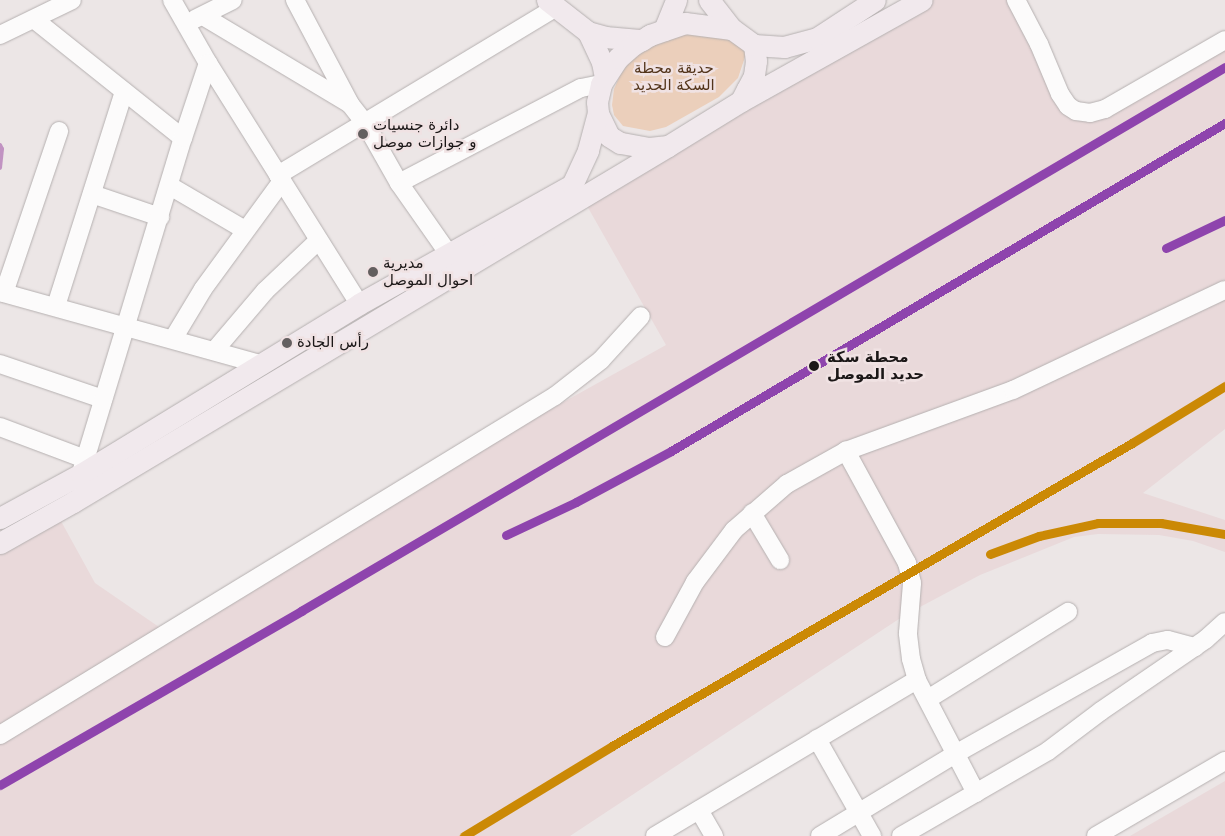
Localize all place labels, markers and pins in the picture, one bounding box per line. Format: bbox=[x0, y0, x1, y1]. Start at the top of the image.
place label: دائرة جنسيات و جوازات موصل bbox=[373, 116, 476, 151]
marker: دائرة جنسيات و جوازات موصل bbox=[357, 128, 369, 140]
place label: مديرية احوال الموصل bbox=[383, 254, 473, 289]
marker: مديرية احوال الموصل bbox=[367, 266, 379, 278]
place label: رأس الجادة bbox=[297, 334, 369, 352]
marker: رأس الجادة bbox=[281, 337, 293, 349]
place label: محطة سكة حديد الموصل bbox=[827, 348, 924, 383]
marker: محطة سكة حديد الموصل bbox=[805, 357, 823, 375]

